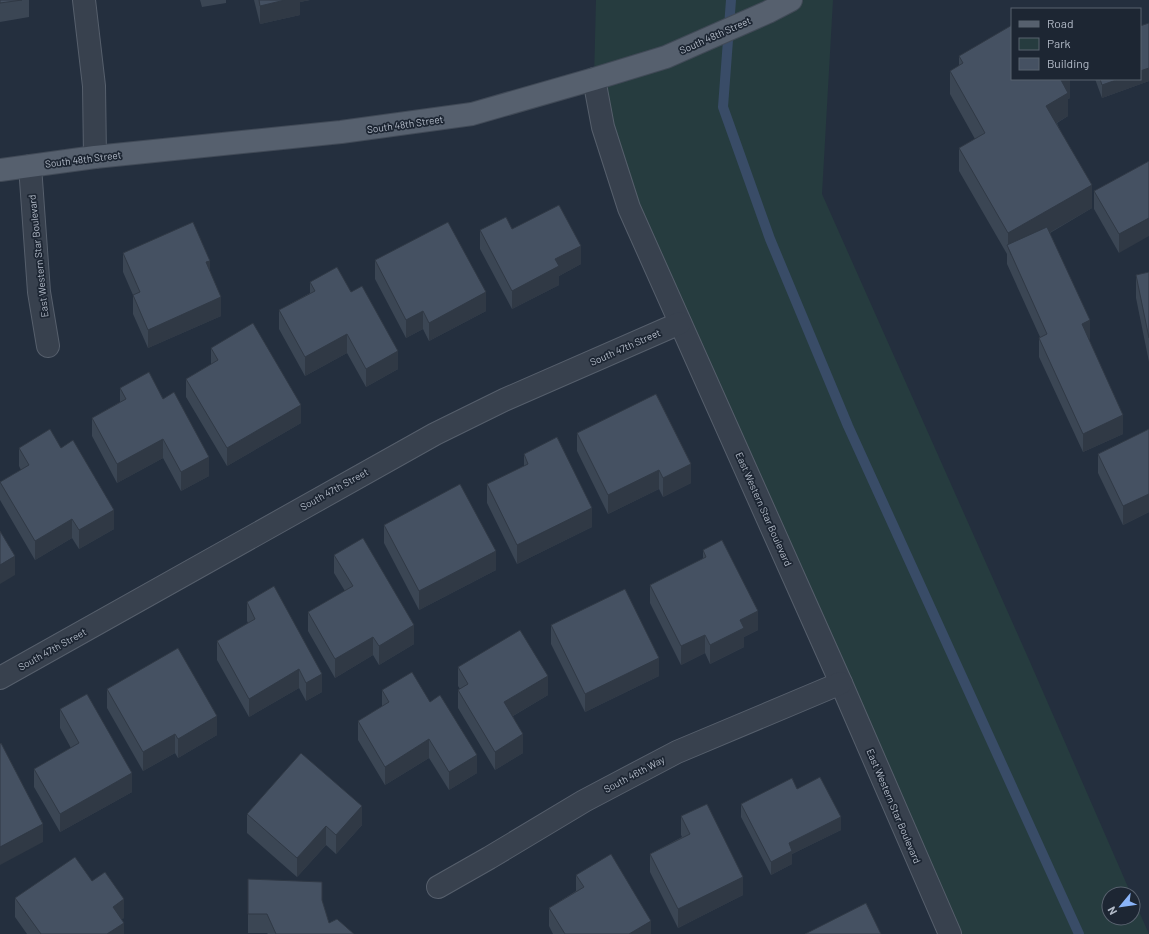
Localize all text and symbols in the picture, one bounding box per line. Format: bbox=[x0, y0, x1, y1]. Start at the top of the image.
legend bbox=[1011, 8, 1141, 80]
street label: South 48th Street bbox=[678, 14, 753, 56]
text: Road bbox=[1047, 16, 1074, 30]
text: Park bbox=[1047, 36, 1071, 50]
text: Building bbox=[1047, 56, 1089, 70]
street label: South 48th Street bbox=[366, 113, 444, 135]
street label: South 48th Street bbox=[44, 148, 122, 170]
street label: East Western Star Boulevard bbox=[26, 194, 50, 318]
street label: South 47th Street bbox=[588, 326, 662, 368]
street label: East Western Star Boulevard bbox=[733, 450, 795, 568]
street label: South 47th Street bbox=[298, 465, 370, 513]
street label: South 47th Street bbox=[16, 625, 88, 673]
street label: East Western Star Boulevard bbox=[864, 747, 924, 865]
street label: South 46th Way bbox=[601, 753, 667, 795]
north arrow bbox=[1101, 886, 1141, 926]
text: N bbox=[1104, 905, 1119, 917]

